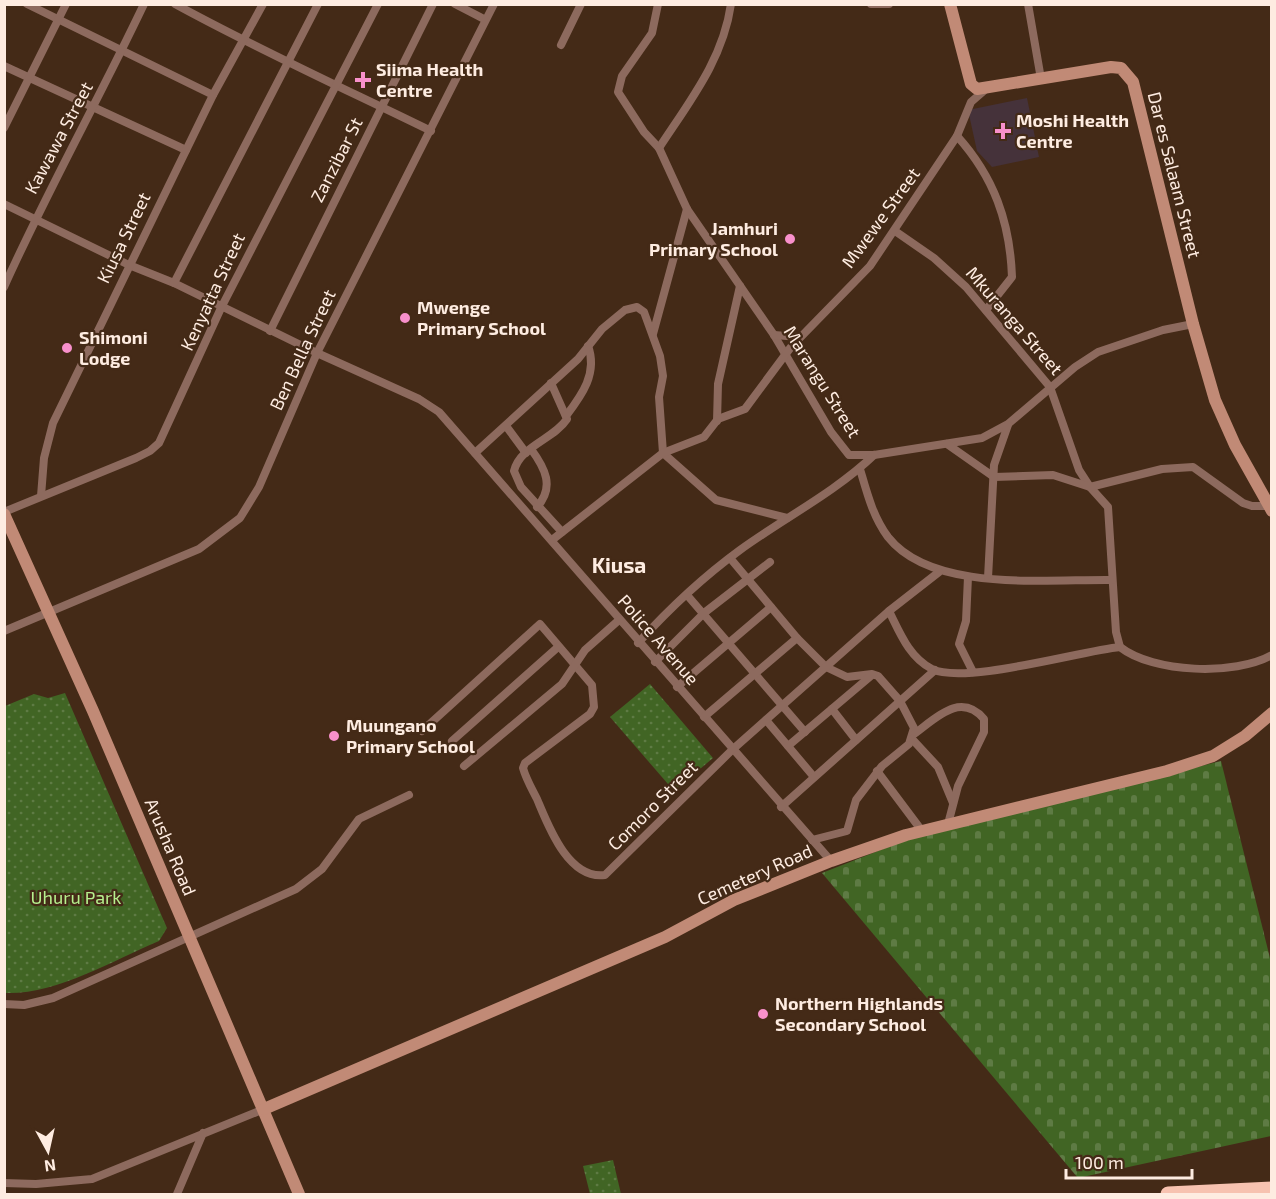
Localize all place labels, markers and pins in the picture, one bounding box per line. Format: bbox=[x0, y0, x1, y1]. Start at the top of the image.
place label: Siima Health Centre bbox=[376, 58, 483, 101]
marker: Siima Health Centre bbox=[354, 71, 372, 89]
place label: Moshi Health Centre bbox=[1016, 109, 1129, 152]
marker: Moshi Health Centre bbox=[994, 122, 1012, 140]
place label: Jamhuri Primary School bbox=[649, 217, 778, 260]
marker: Jamhuri Primary School bbox=[783, 232, 797, 246]
place label: Mwenge Primary School bbox=[417, 296, 546, 339]
marker: Mwenge Primary School bbox=[398, 311, 412, 325]
place label: Shimoni Lodge bbox=[79, 326, 148, 369]
marker: Shimoni Lodge bbox=[60, 341, 74, 355]
place label: Muungano Primary School bbox=[346, 714, 475, 757]
marker: Muungano Primary School bbox=[327, 729, 341, 743]
place label: Northern Highlands Secondary School bbox=[775, 992, 943, 1035]
marker: Northern Highlands Secondary School bbox=[756, 1007, 770, 1021]

